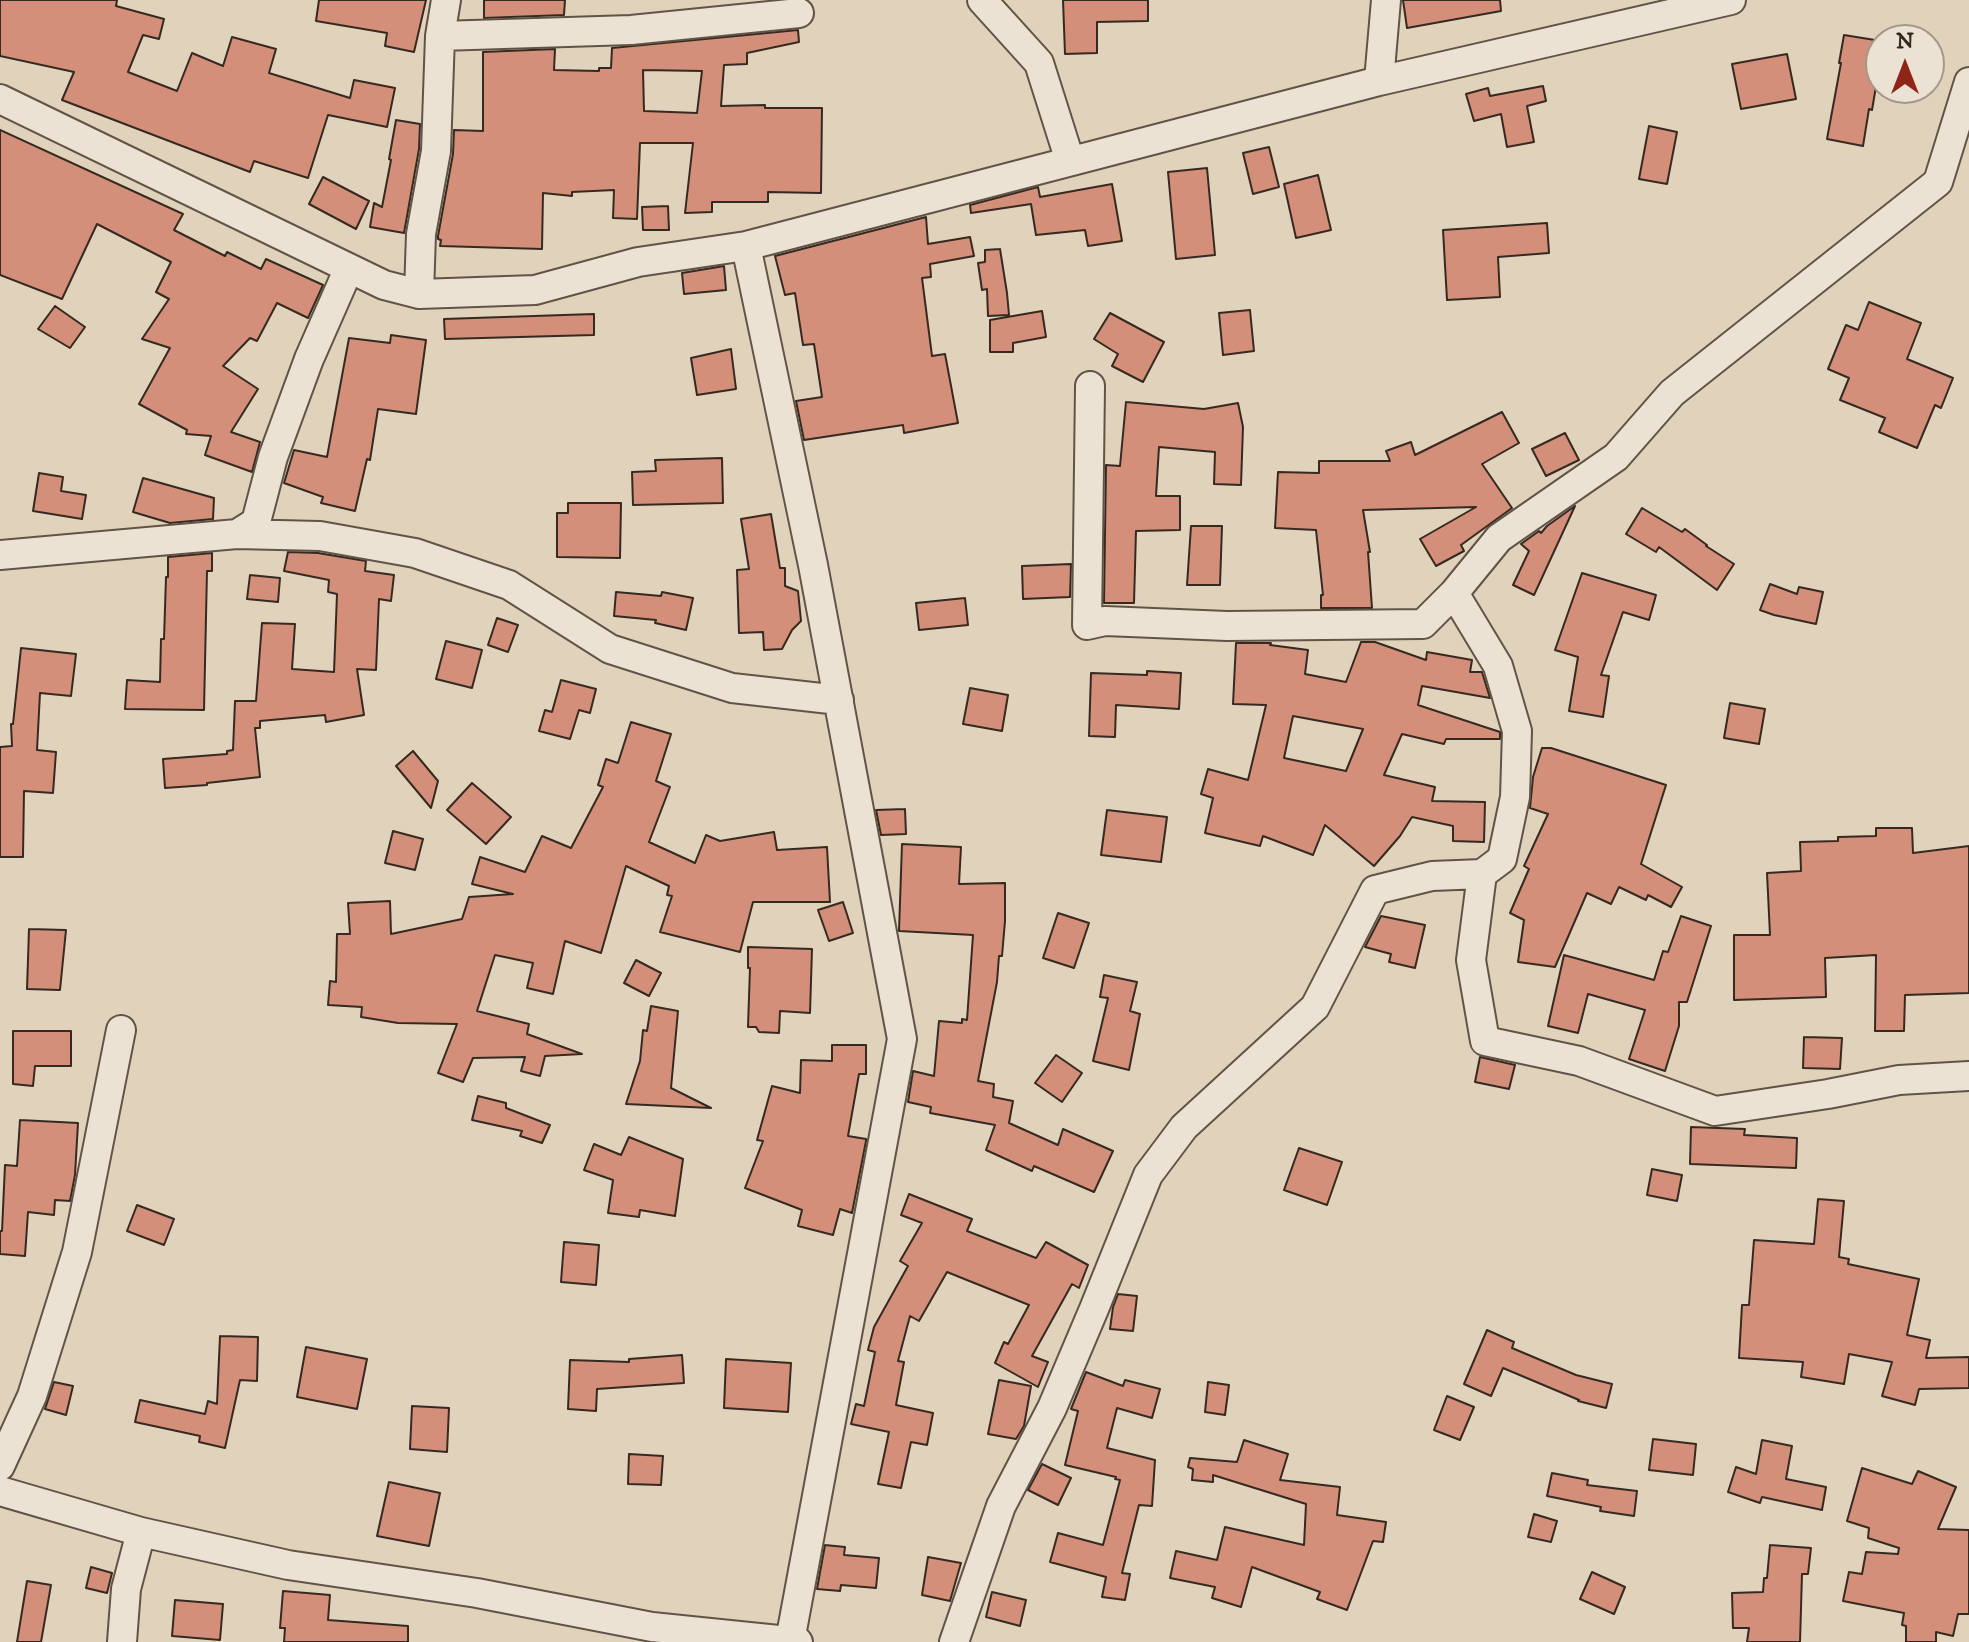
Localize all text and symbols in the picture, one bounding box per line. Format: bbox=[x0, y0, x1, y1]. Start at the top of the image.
north arrow bbox=[1865, 24, 1945, 104]
text: N bbox=[1896, 28, 1914, 55]

